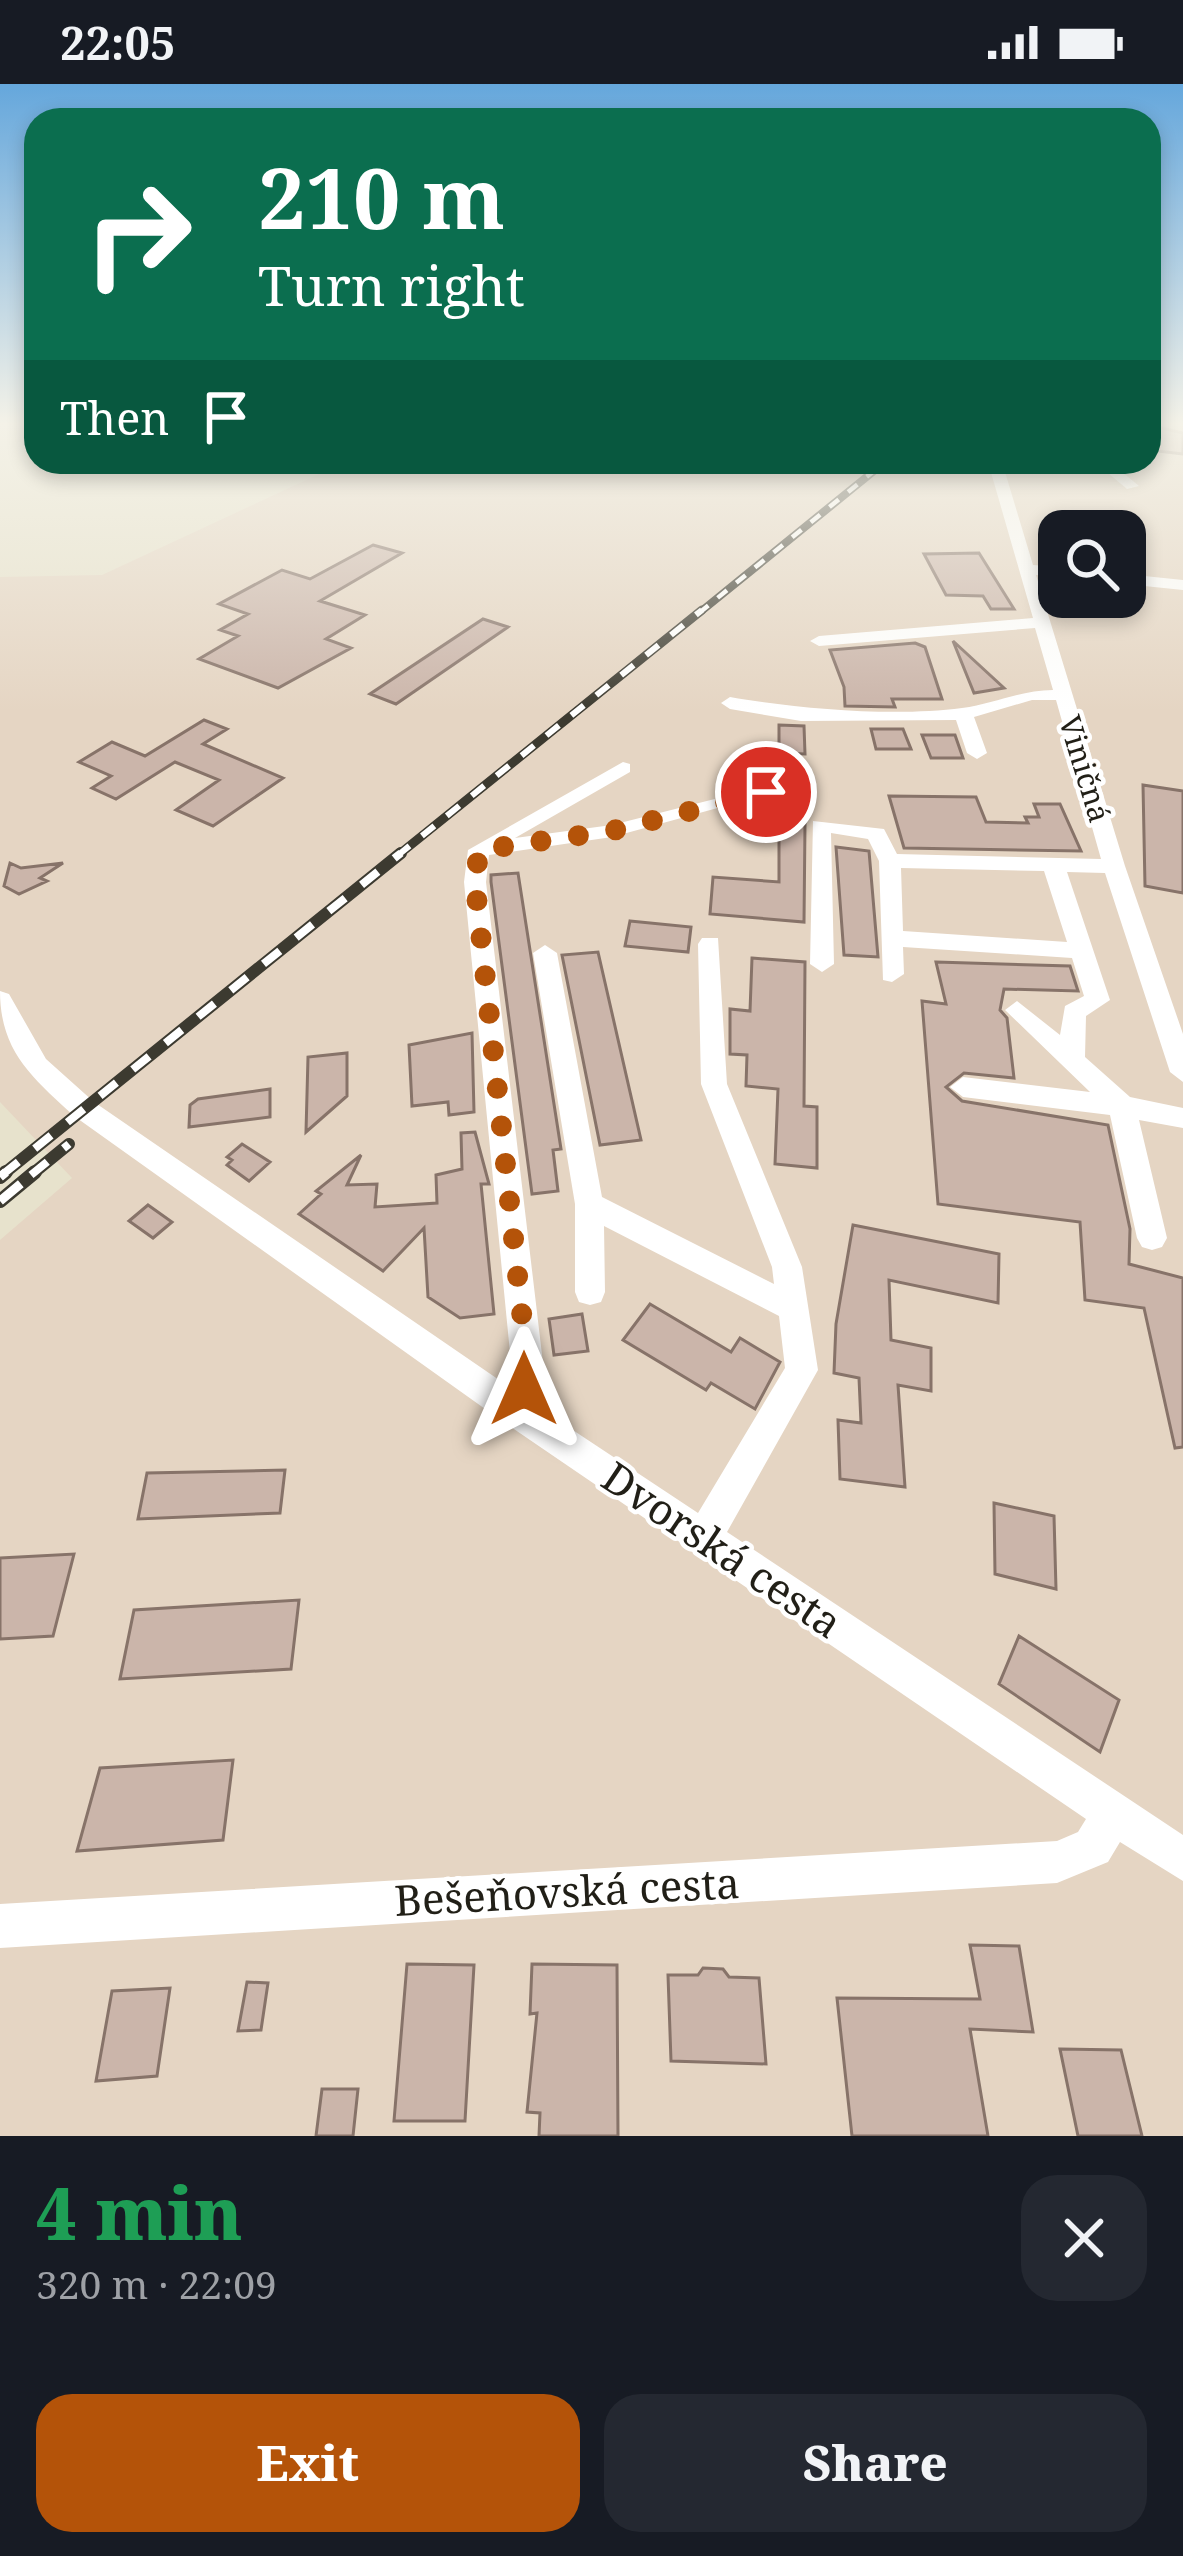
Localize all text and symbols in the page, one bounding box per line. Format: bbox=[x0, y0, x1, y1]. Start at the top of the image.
text: 22:05 bbox=[60, 12, 175, 73]
text: 210 m bbox=[258, 139, 505, 254]
icon: right bbox=[60, 156, 216, 312]
text: Turn right bbox=[258, 248, 525, 322]
icon: arrive bbox=[193, 384, 259, 450]
text: Then bbox=[60, 387, 169, 448]
map controls bbox=[1038, 510, 1146, 618]
button: search bbox=[1038, 510, 1146, 618]
street label: Viničná bbox=[1050, 710, 1121, 827]
pin bbox=[715, 741, 817, 843]
icon: arrive bbox=[733, 759, 799, 825]
position arrow bbox=[461, 1326, 587, 1452]
street label: Dvorská cesta bbox=[592, 1448, 854, 1650]
street label: Bešeňovská cesta bbox=[393, 1853, 741, 1928]
text: 4 min bbox=[36, 2163, 243, 2261]
button: close bbox=[1021, 2175, 1147, 2301]
text: 320 m · 22:09 bbox=[36, 2257, 277, 2310]
button: Exit bbox=[36, 2394, 580, 2532]
button: Share bbox=[604, 2394, 1147, 2532]

